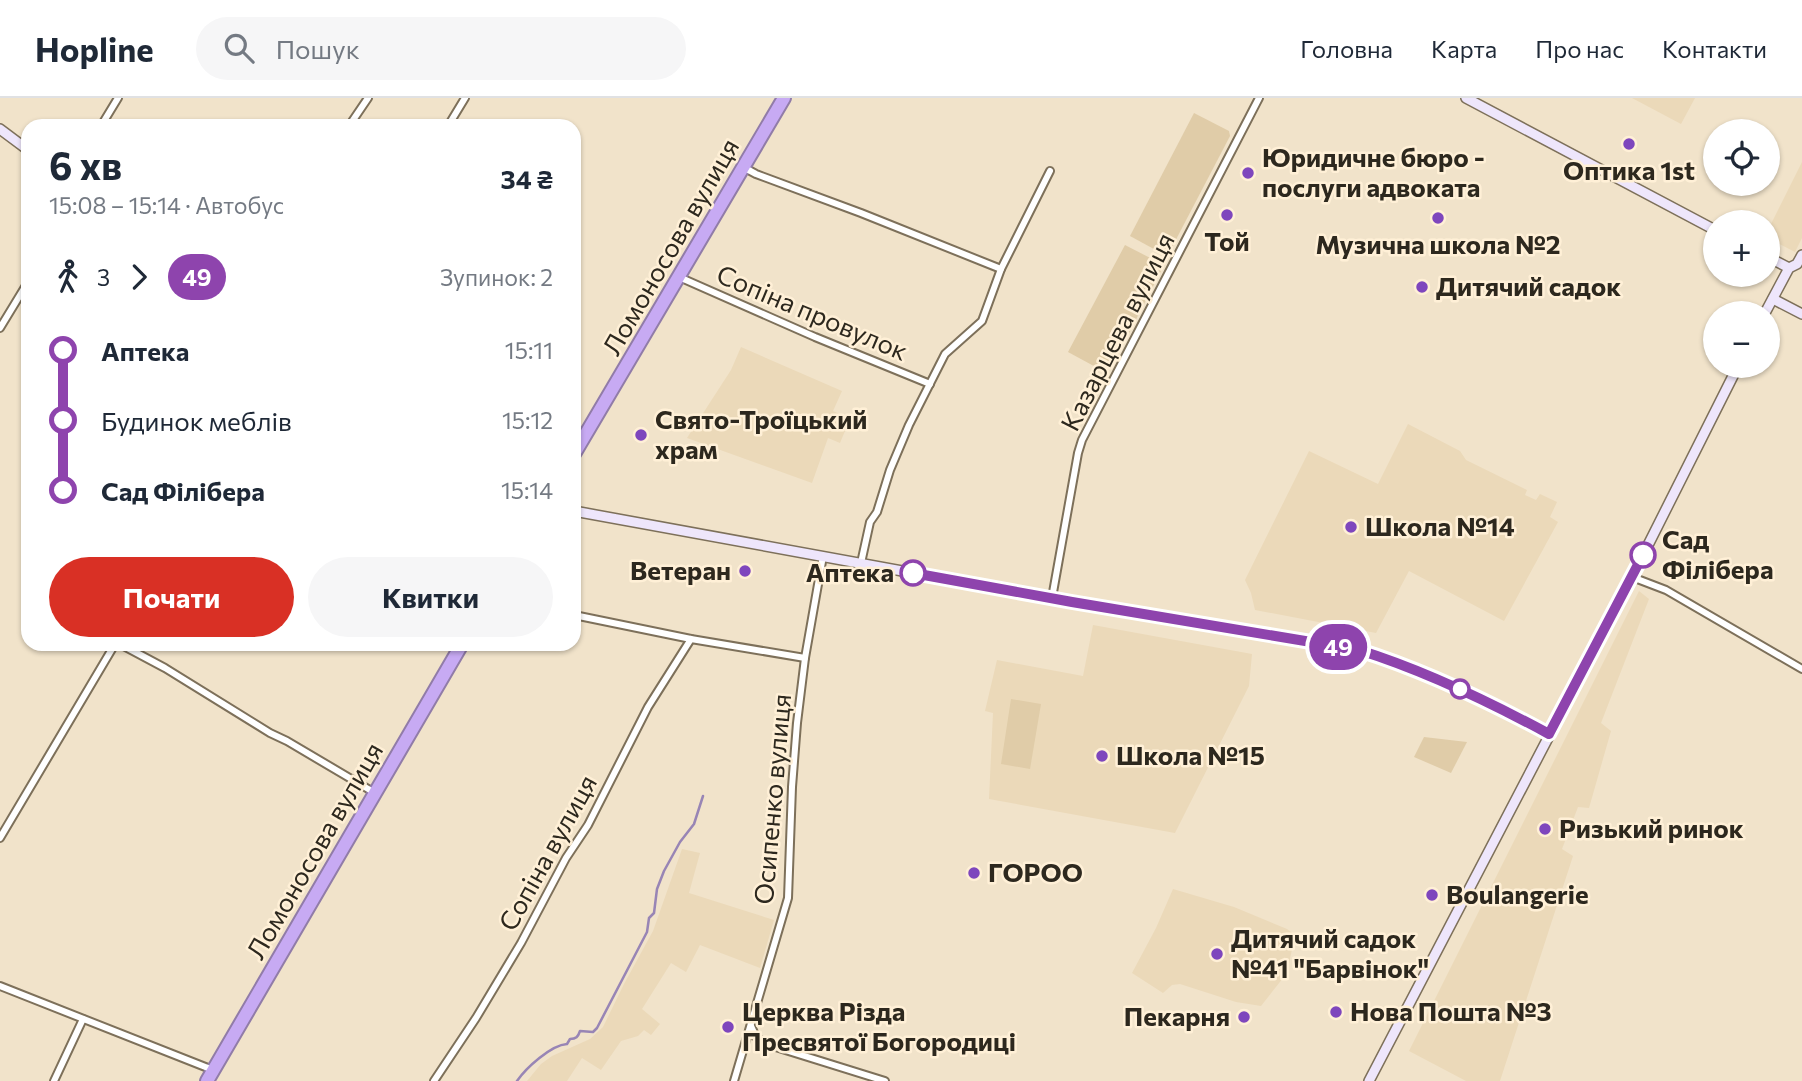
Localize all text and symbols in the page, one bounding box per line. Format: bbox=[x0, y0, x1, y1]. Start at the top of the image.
search box bbox=[196, 17, 686, 80]
text: Hopline bbox=[35, 28, 154, 69]
icon: search bbox=[220, 29, 258, 67]
text: Пошук bbox=[276, 33, 360, 64]
text: Головна bbox=[1300, 34, 1393, 63]
text: Карта bbox=[1431, 34, 1497, 63]
text: Про нас bbox=[1535, 34, 1624, 63]
text: Контакти bbox=[1662, 34, 1767, 63]
map controls bbox=[1703, 119, 1780, 378]
button: locate bbox=[1703, 119, 1780, 196]
street label: Ломоносова вулиця bbox=[595, 132, 744, 360]
marker: Оптика 1st bbox=[1621, 136, 1637, 152]
text: 6 хв bbox=[49, 141, 122, 188]
place label: Юридичне бюро - послуги адвоката bbox=[1262, 141, 1485, 202]
place label: Оптика 1st bbox=[1563, 154, 1695, 185]
text: 34 ₴ bbox=[501, 163, 553, 194]
marker: Юридичне бюро - послуги адвоката bbox=[1240, 165, 1256, 181]
text: 15:08 – 15:14 · Автобус bbox=[49, 191, 284, 219]
marker: Той bbox=[1219, 207, 1235, 223]
marker: Музична школа №2 bbox=[1430, 210, 1446, 226]
button: + bbox=[1703, 210, 1780, 287]
place label: Той bbox=[1204, 225, 1250, 256]
street label: Казарцева вулиця bbox=[1053, 227, 1180, 436]
place label: Музична школа №2 bbox=[1315, 228, 1561, 259]
street label: Сопіна провулок bbox=[712, 257, 913, 366]
icon: walk bbox=[49, 258, 87, 296]
icon: forward bbox=[120, 258, 158, 296]
text: 49 bbox=[182, 262, 212, 291]
text: 3 bbox=[97, 263, 110, 291]
text: Зупинок: 2 bbox=[440, 263, 553, 291]
place label: Дитячий садок bbox=[1436, 270, 1621, 301]
marker: Дитячий садок bbox=[1414, 279, 1430, 295]
button: − bbox=[1703, 301, 1780, 378]
text: Аптека bbox=[101, 335, 189, 366]
text: 15:11 bbox=[505, 336, 553, 364]
place label: Свято-Троїцький храм bbox=[655, 403, 868, 464]
text: Будинок меблів bbox=[101, 405, 292, 436]
text: 15:12 bbox=[502, 406, 553, 434]
marker: Свято-Троїцький храм bbox=[633, 427, 649, 443]
text: Сад Філібера bbox=[101, 475, 265, 506]
text: 15:14 bbox=[501, 476, 553, 504]
place label: Школа №14 bbox=[1365, 510, 1515, 541]
marker: Школа №14 bbox=[1343, 519, 1359, 535]
place label: Сад Філібера bbox=[1662, 523, 1773, 584]
marker: Сад Філібера bbox=[1630, 542, 1656, 568]
place label: Ветеран bbox=[630, 554, 731, 585]
place label: Аптека bbox=[806, 556, 894, 587]
button: Почати bbox=[49, 557, 294, 637]
button: Квитки bbox=[308, 557, 553, 637]
marker: Аптека bbox=[900, 560, 926, 586]
marker: Ветеран bbox=[737, 563, 753, 579]
line badge: 49 bbox=[1306, 624, 1370, 670]
text: 49 bbox=[1323, 632, 1353, 661]
unlabelled marker bbox=[1450, 679, 1470, 699]
street label: Осипенко вулиця bbox=[747, 692, 796, 905]
street label: Ломоносова вулиця bbox=[239, 736, 388, 964]
place label: Школа №15 bbox=[1116, 739, 1265, 770]
marker: Школа №15 bbox=[1094, 748, 1110, 764]
street label: Сопіна вулиця bbox=[491, 769, 602, 935]
place label: Ризький ринок bbox=[1559, 812, 1744, 843]
marker: Ризький ринок bbox=[1537, 821, 1553, 837]
place label: ГОРОО bbox=[988, 856, 1083, 887]
marker: ГОРОО bbox=[966, 865, 982, 881]
place label: Boulangerie bbox=[1446, 878, 1589, 909]
marker: Boulangerie bbox=[1424, 887, 1440, 903]
place label: Дитячий садок №41 "Барвінок" bbox=[1231, 922, 1429, 983]
marker: Дитячий садок №41 "Барвінок" bbox=[1209, 946, 1225, 962]
place label: Церква Різда Пресвятої Богородиці bbox=[742, 995, 1016, 1056]
place label: Нова Пошта №3 bbox=[1350, 995, 1552, 1026]
place label: Пекарня bbox=[1124, 1000, 1230, 1031]
marker: Нова Пошта №3 bbox=[1328, 1004, 1344, 1020]
marker: Пекарня bbox=[1236, 1009, 1252, 1025]
marker: Церква Різда Пресвятої Богородиці bbox=[720, 1019, 736, 1035]

